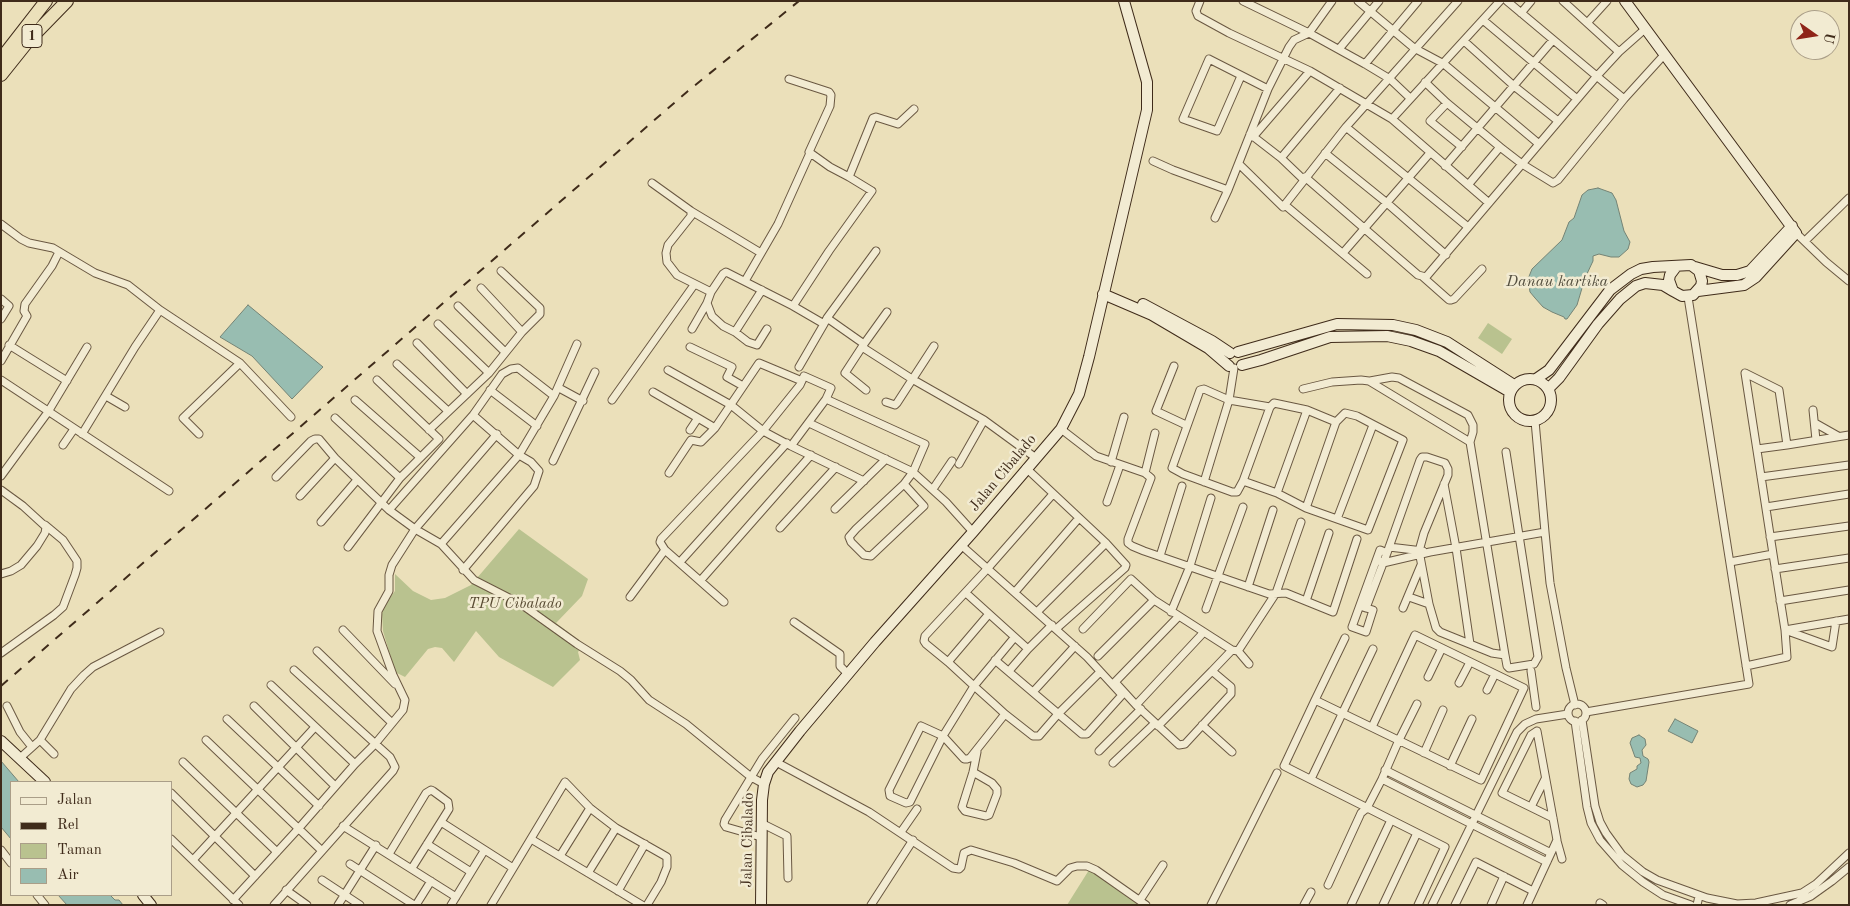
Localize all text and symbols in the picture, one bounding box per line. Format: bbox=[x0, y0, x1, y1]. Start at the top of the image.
north arrow bbox=[1790, 10, 1840, 60]
road number: 1 bbox=[22, 24, 42, 48]
text: U bbox=[1821, 31, 1837, 45]
water label: Danau kartika bbox=[1506, 272, 1608, 292]
street label: Jalan Cibalado bbox=[966, 431, 1040, 515]
park label: TPU Cibalado bbox=[468, 595, 562, 613]
legend bbox=[10, 781, 172, 896]
street label: Jalan Cibalado bbox=[738, 792, 758, 888]
text: Jalan bbox=[57, 793, 92, 808]
text: Rel bbox=[57, 818, 79, 833]
text: Taman bbox=[57, 843, 102, 858]
text: Air bbox=[57, 868, 79, 883]

